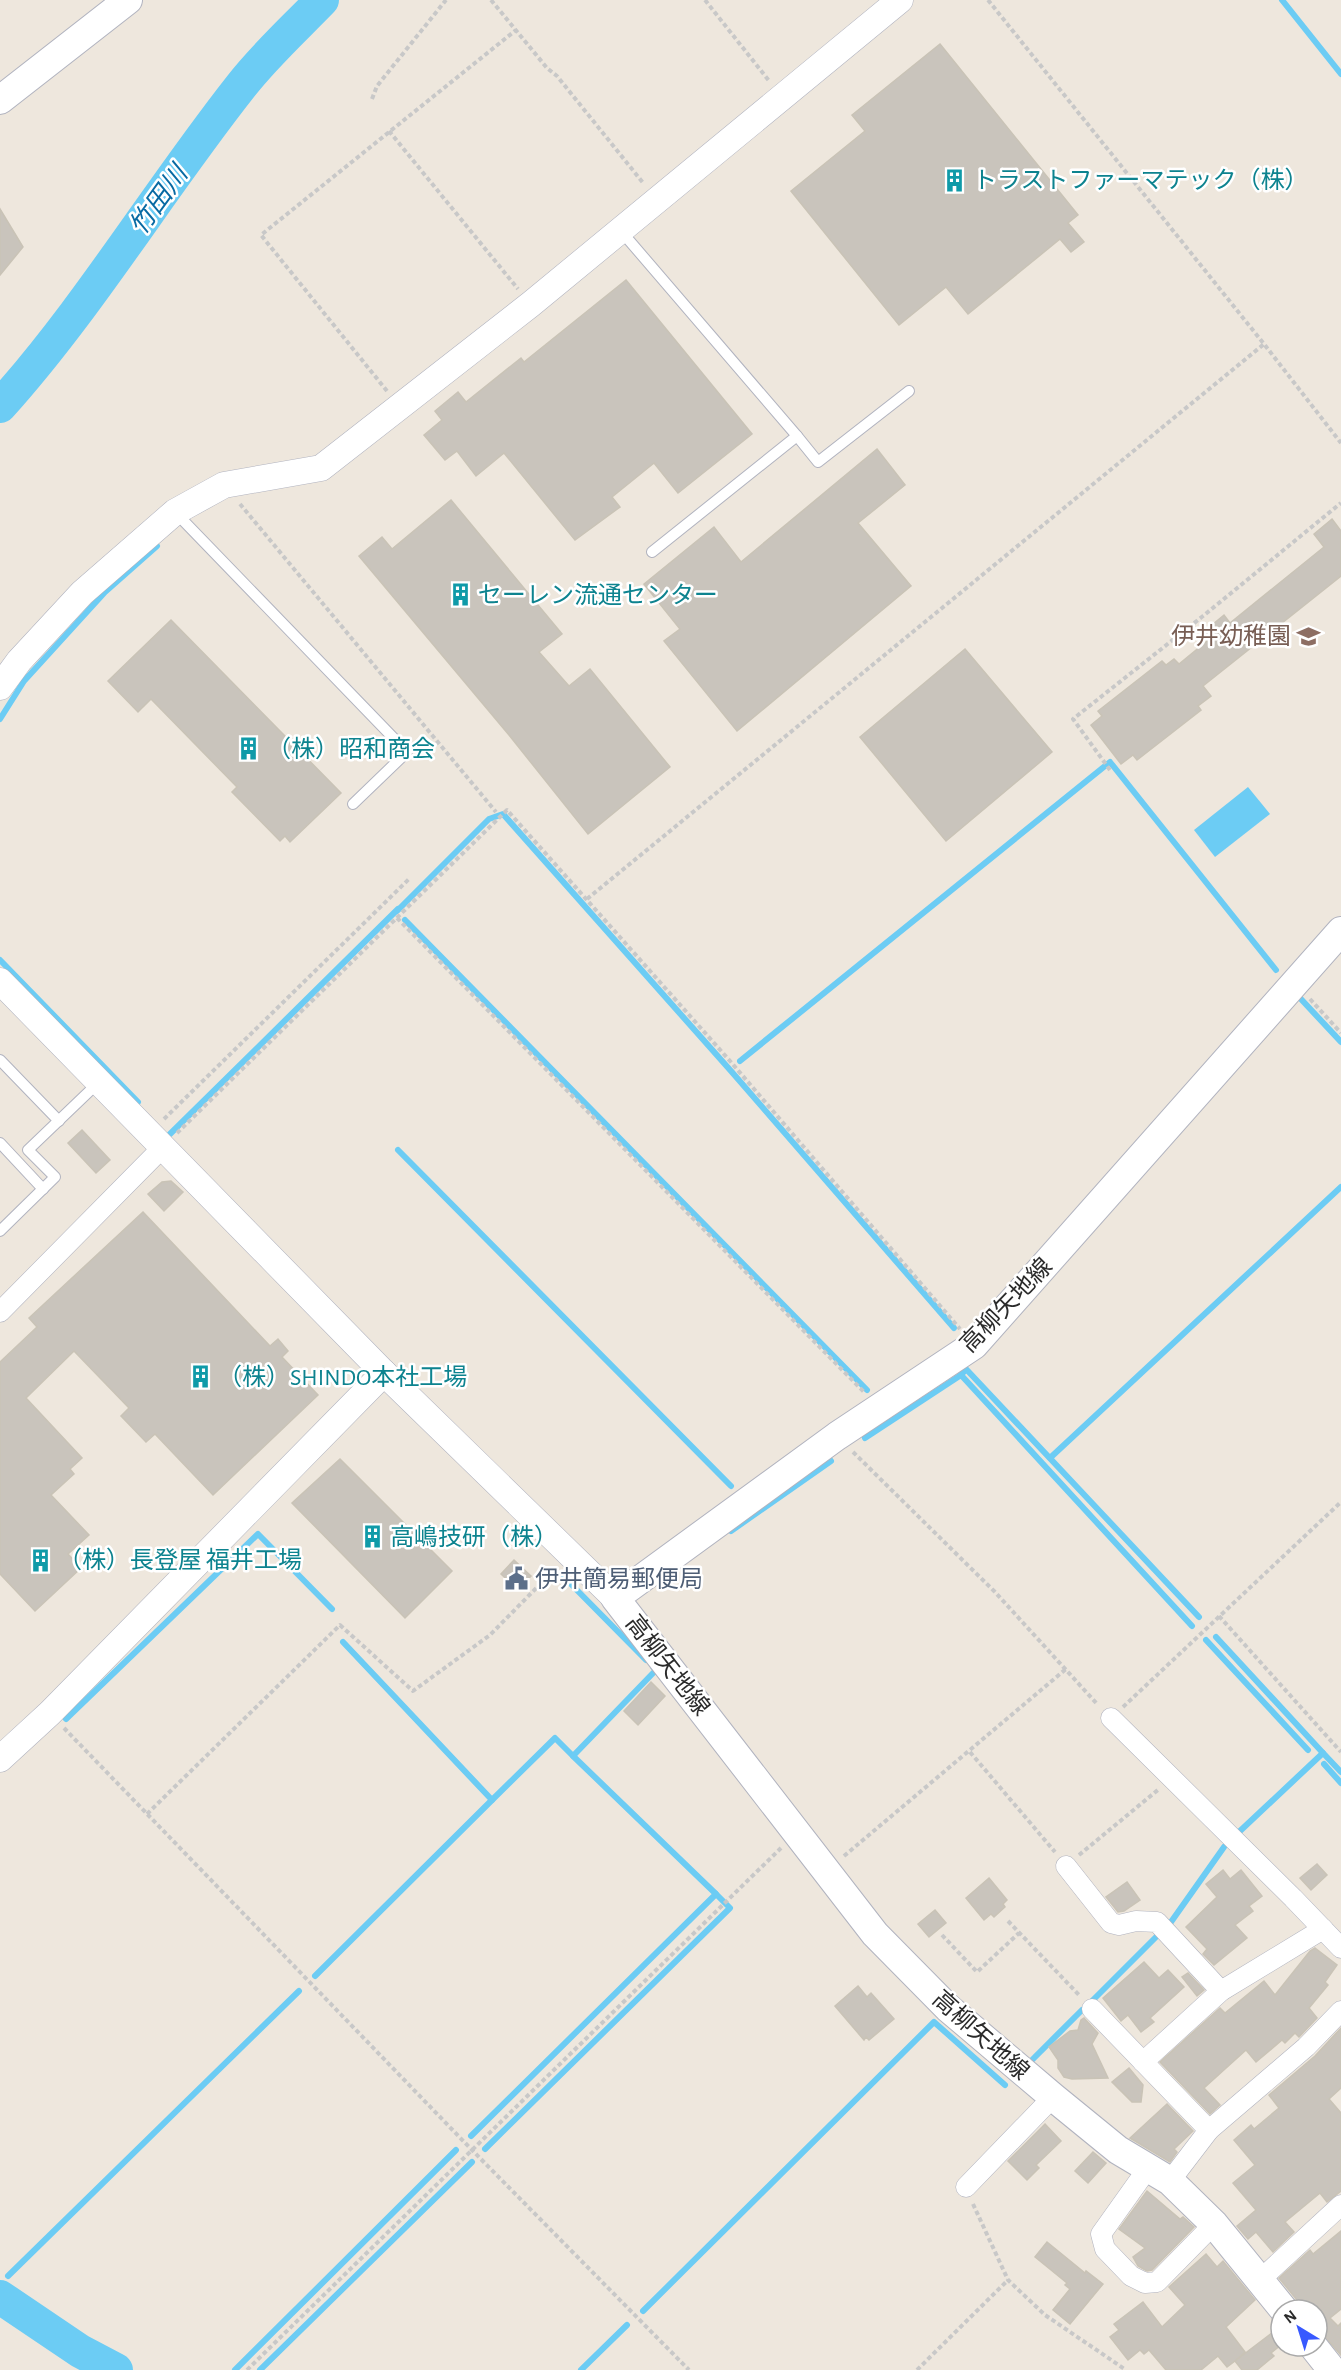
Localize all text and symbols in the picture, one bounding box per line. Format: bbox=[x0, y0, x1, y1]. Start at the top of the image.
water label: 竹田川 bbox=[125, 158, 194, 240]
building icon: トラストファーマテック（株） bbox=[942, 167, 968, 193]
place label: トラストファーマテック（株） bbox=[973, 167, 1309, 193]
building icon: セーレン流通センター bbox=[447, 582, 473, 608]
place label: セーレン流通センター bbox=[478, 582, 718, 608]
place label: 伊井幼稚園 bbox=[1171, 623, 1291, 649]
school or university icon: 伊井幼稚園 bbox=[1296, 623, 1322, 649]
building icon: （株）昭和商会 bbox=[236, 736, 262, 762]
place label: （株）昭和商会 bbox=[267, 736, 435, 762]
street label: 高柳矢地線 bbox=[955, 1253, 1057, 1357]
building icon: （株）SHINDO本社工場 bbox=[187, 1364, 213, 1390]
place label: （株）SHINDO本社工場 bbox=[218, 1364, 467, 1390]
building icon: 高嶋技研（株） bbox=[359, 1524, 385, 1550]
place label: 高嶋技研（株） bbox=[390, 1524, 558, 1550]
building icon: （株）長登屋 福井工場 bbox=[27, 1547, 53, 1573]
place label: （株）長登屋 福井工場 bbox=[58, 1547, 302, 1573]
public building icon: 伊井簡易郵便局 bbox=[504, 1566, 530, 1592]
place label: 伊井簡易郵便局 bbox=[535, 1566, 703, 1592]
street label: 高柳矢地線 bbox=[621, 1610, 715, 1720]
street label: 高柳矢地線 bbox=[928, 1985, 1034, 2085]
north arrow bbox=[1269, 2298, 1329, 2358]
text: N bbox=[1281, 2307, 1300, 2327]

